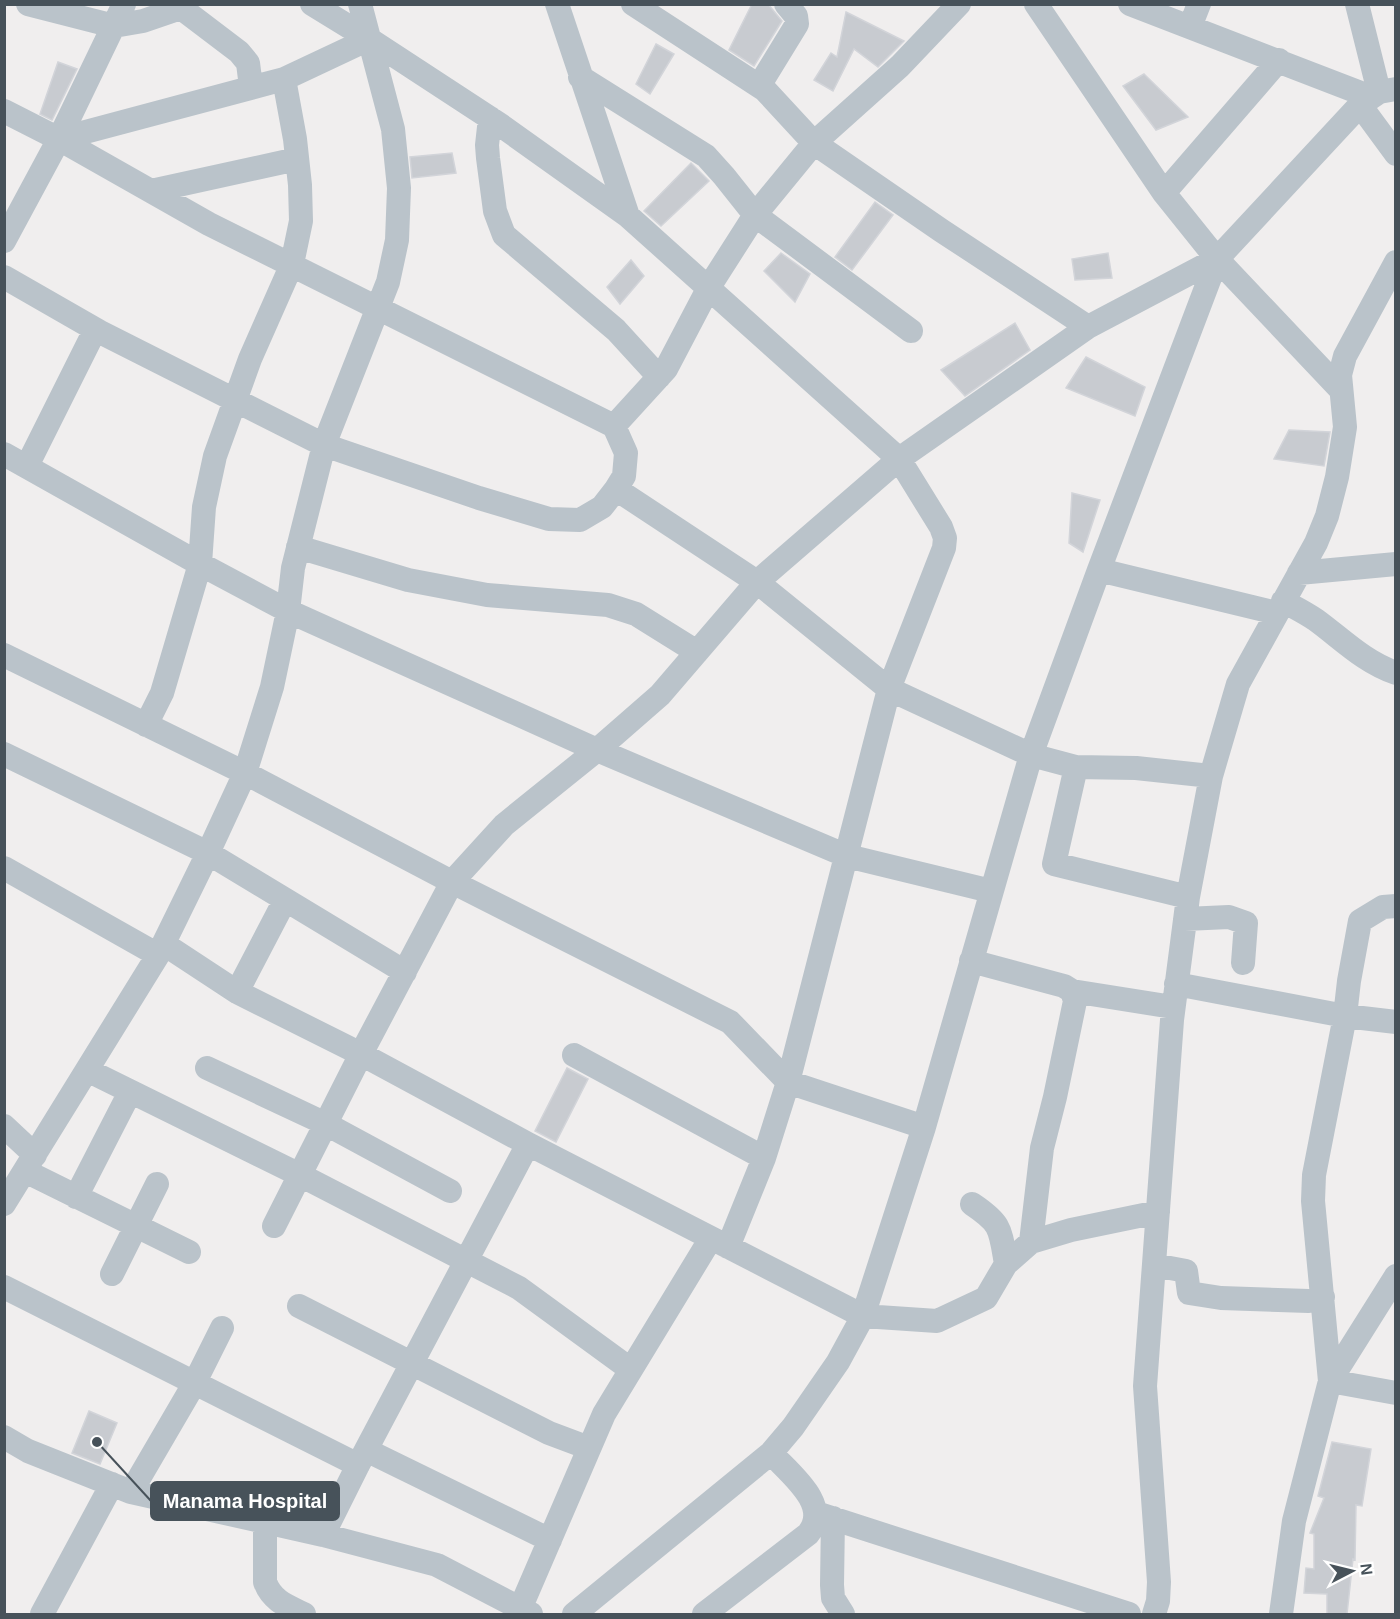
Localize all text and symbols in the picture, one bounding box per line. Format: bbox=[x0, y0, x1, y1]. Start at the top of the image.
callout: Manama Hospital bbox=[151, 1482, 339, 1520]
text: Manama Hospital bbox=[163, 1490, 327, 1512]
north arrow bbox=[1322, 1541, 1382, 1601]
text: N bbox=[1357, 1562, 1376, 1576]

